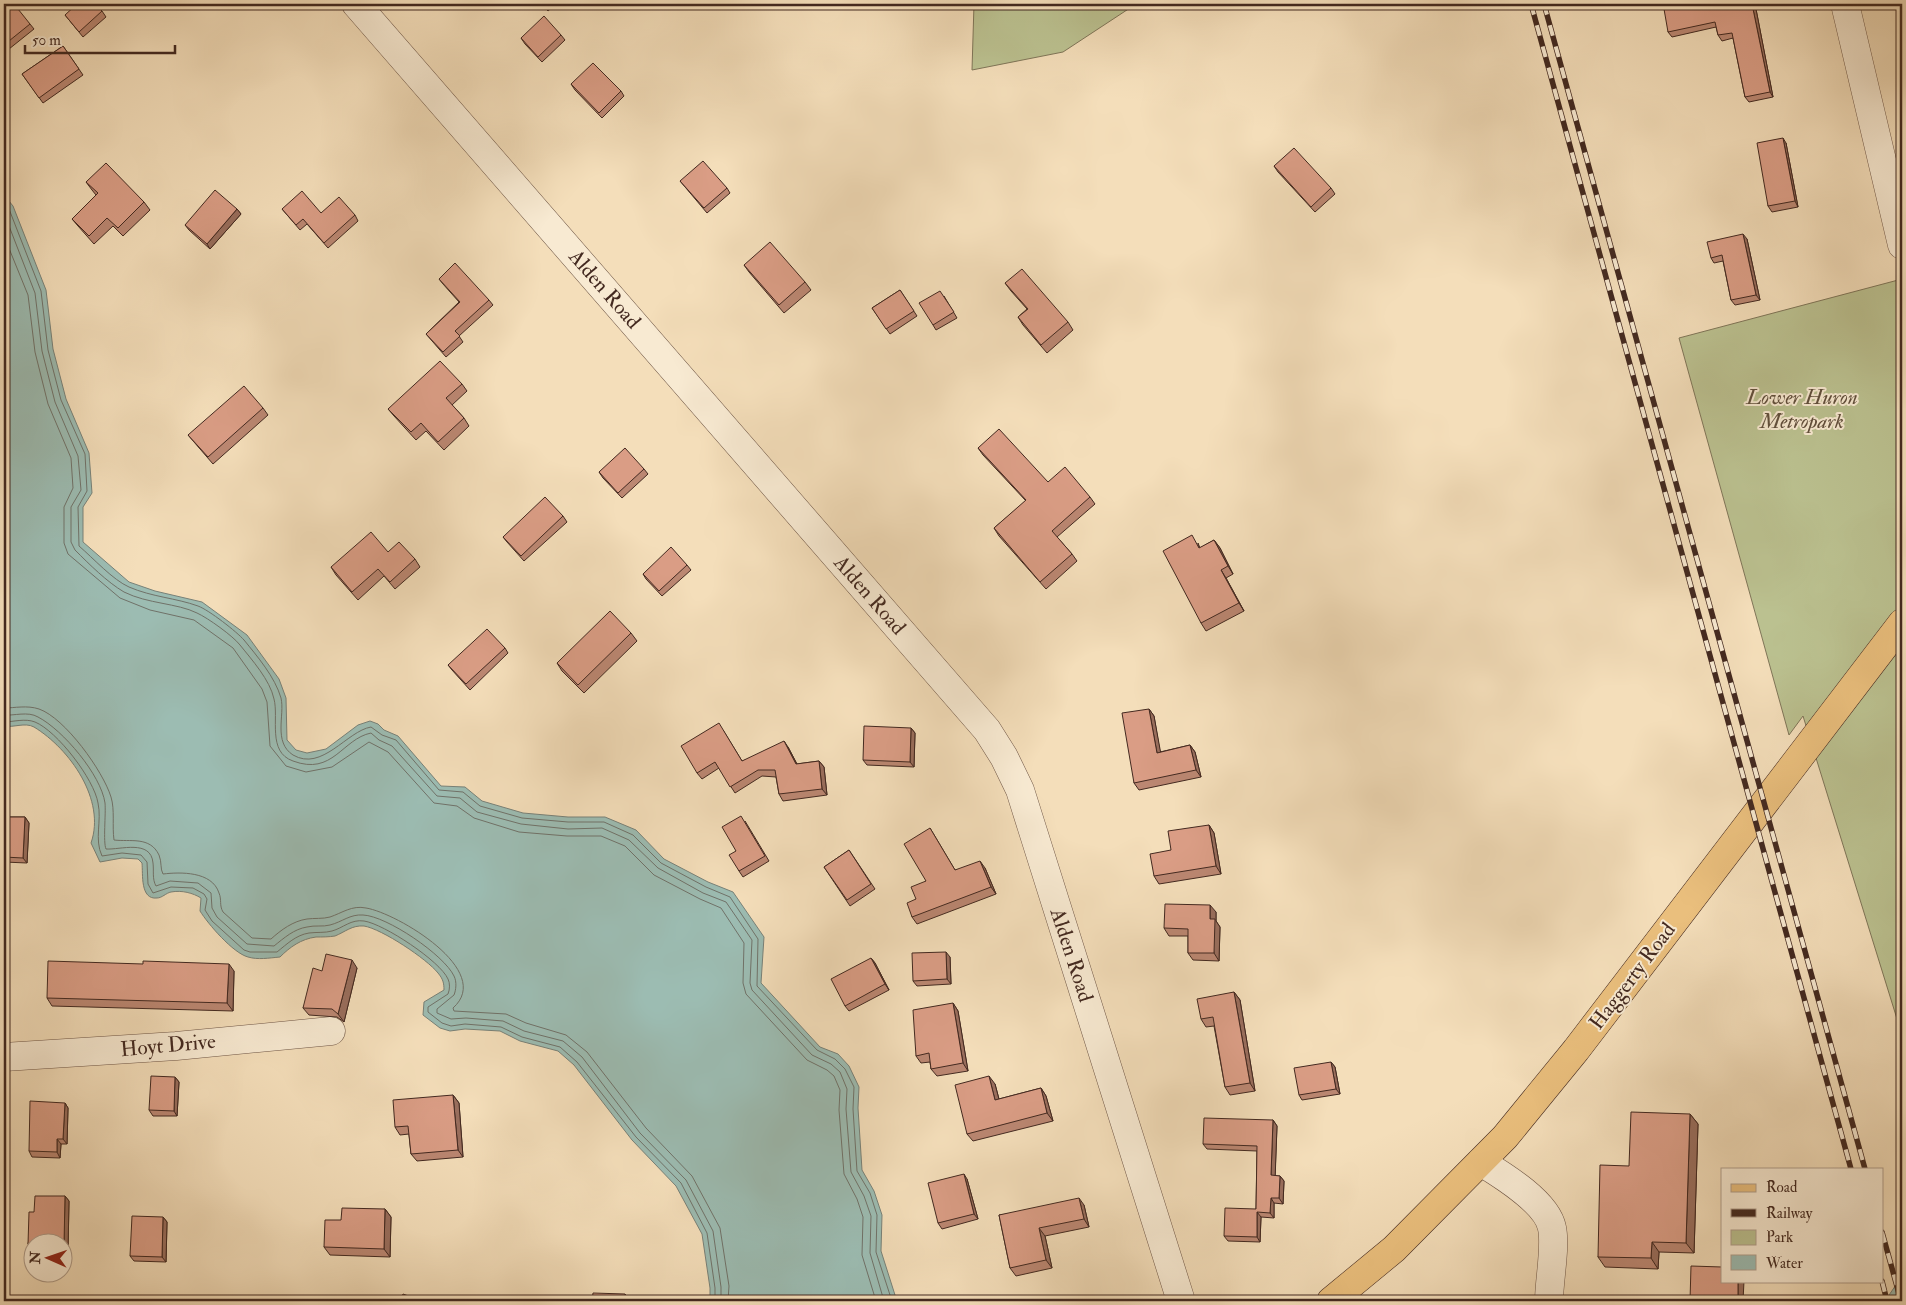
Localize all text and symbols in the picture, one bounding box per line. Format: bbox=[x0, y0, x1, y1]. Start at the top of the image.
scale bar bbox=[25, 22, 175, 54]
text: 50 m bbox=[32, 31, 61, 50]
street label: Alden Road bbox=[562, 243, 647, 335]
park label: Lower Huron Metropark bbox=[1745, 384, 1858, 435]
street label: Alden Road bbox=[827, 549, 912, 641]
street label: Alden Road bbox=[1043, 904, 1100, 1006]
street label: Haggerty Road bbox=[1583, 917, 1682, 1035]
street label: Hoyt Drive bbox=[119, 1028, 217, 1063]
legend bbox=[1721, 1168, 1884, 1282]
text: Road bbox=[1766, 1178, 1798, 1197]
text: Railway bbox=[1766, 1204, 1813, 1223]
text: Park bbox=[1766, 1228, 1793, 1247]
north arrow bbox=[22, 1232, 72, 1282]
text: N bbox=[27, 1251, 44, 1265]
text: Water bbox=[1765, 1254, 1803, 1273]

